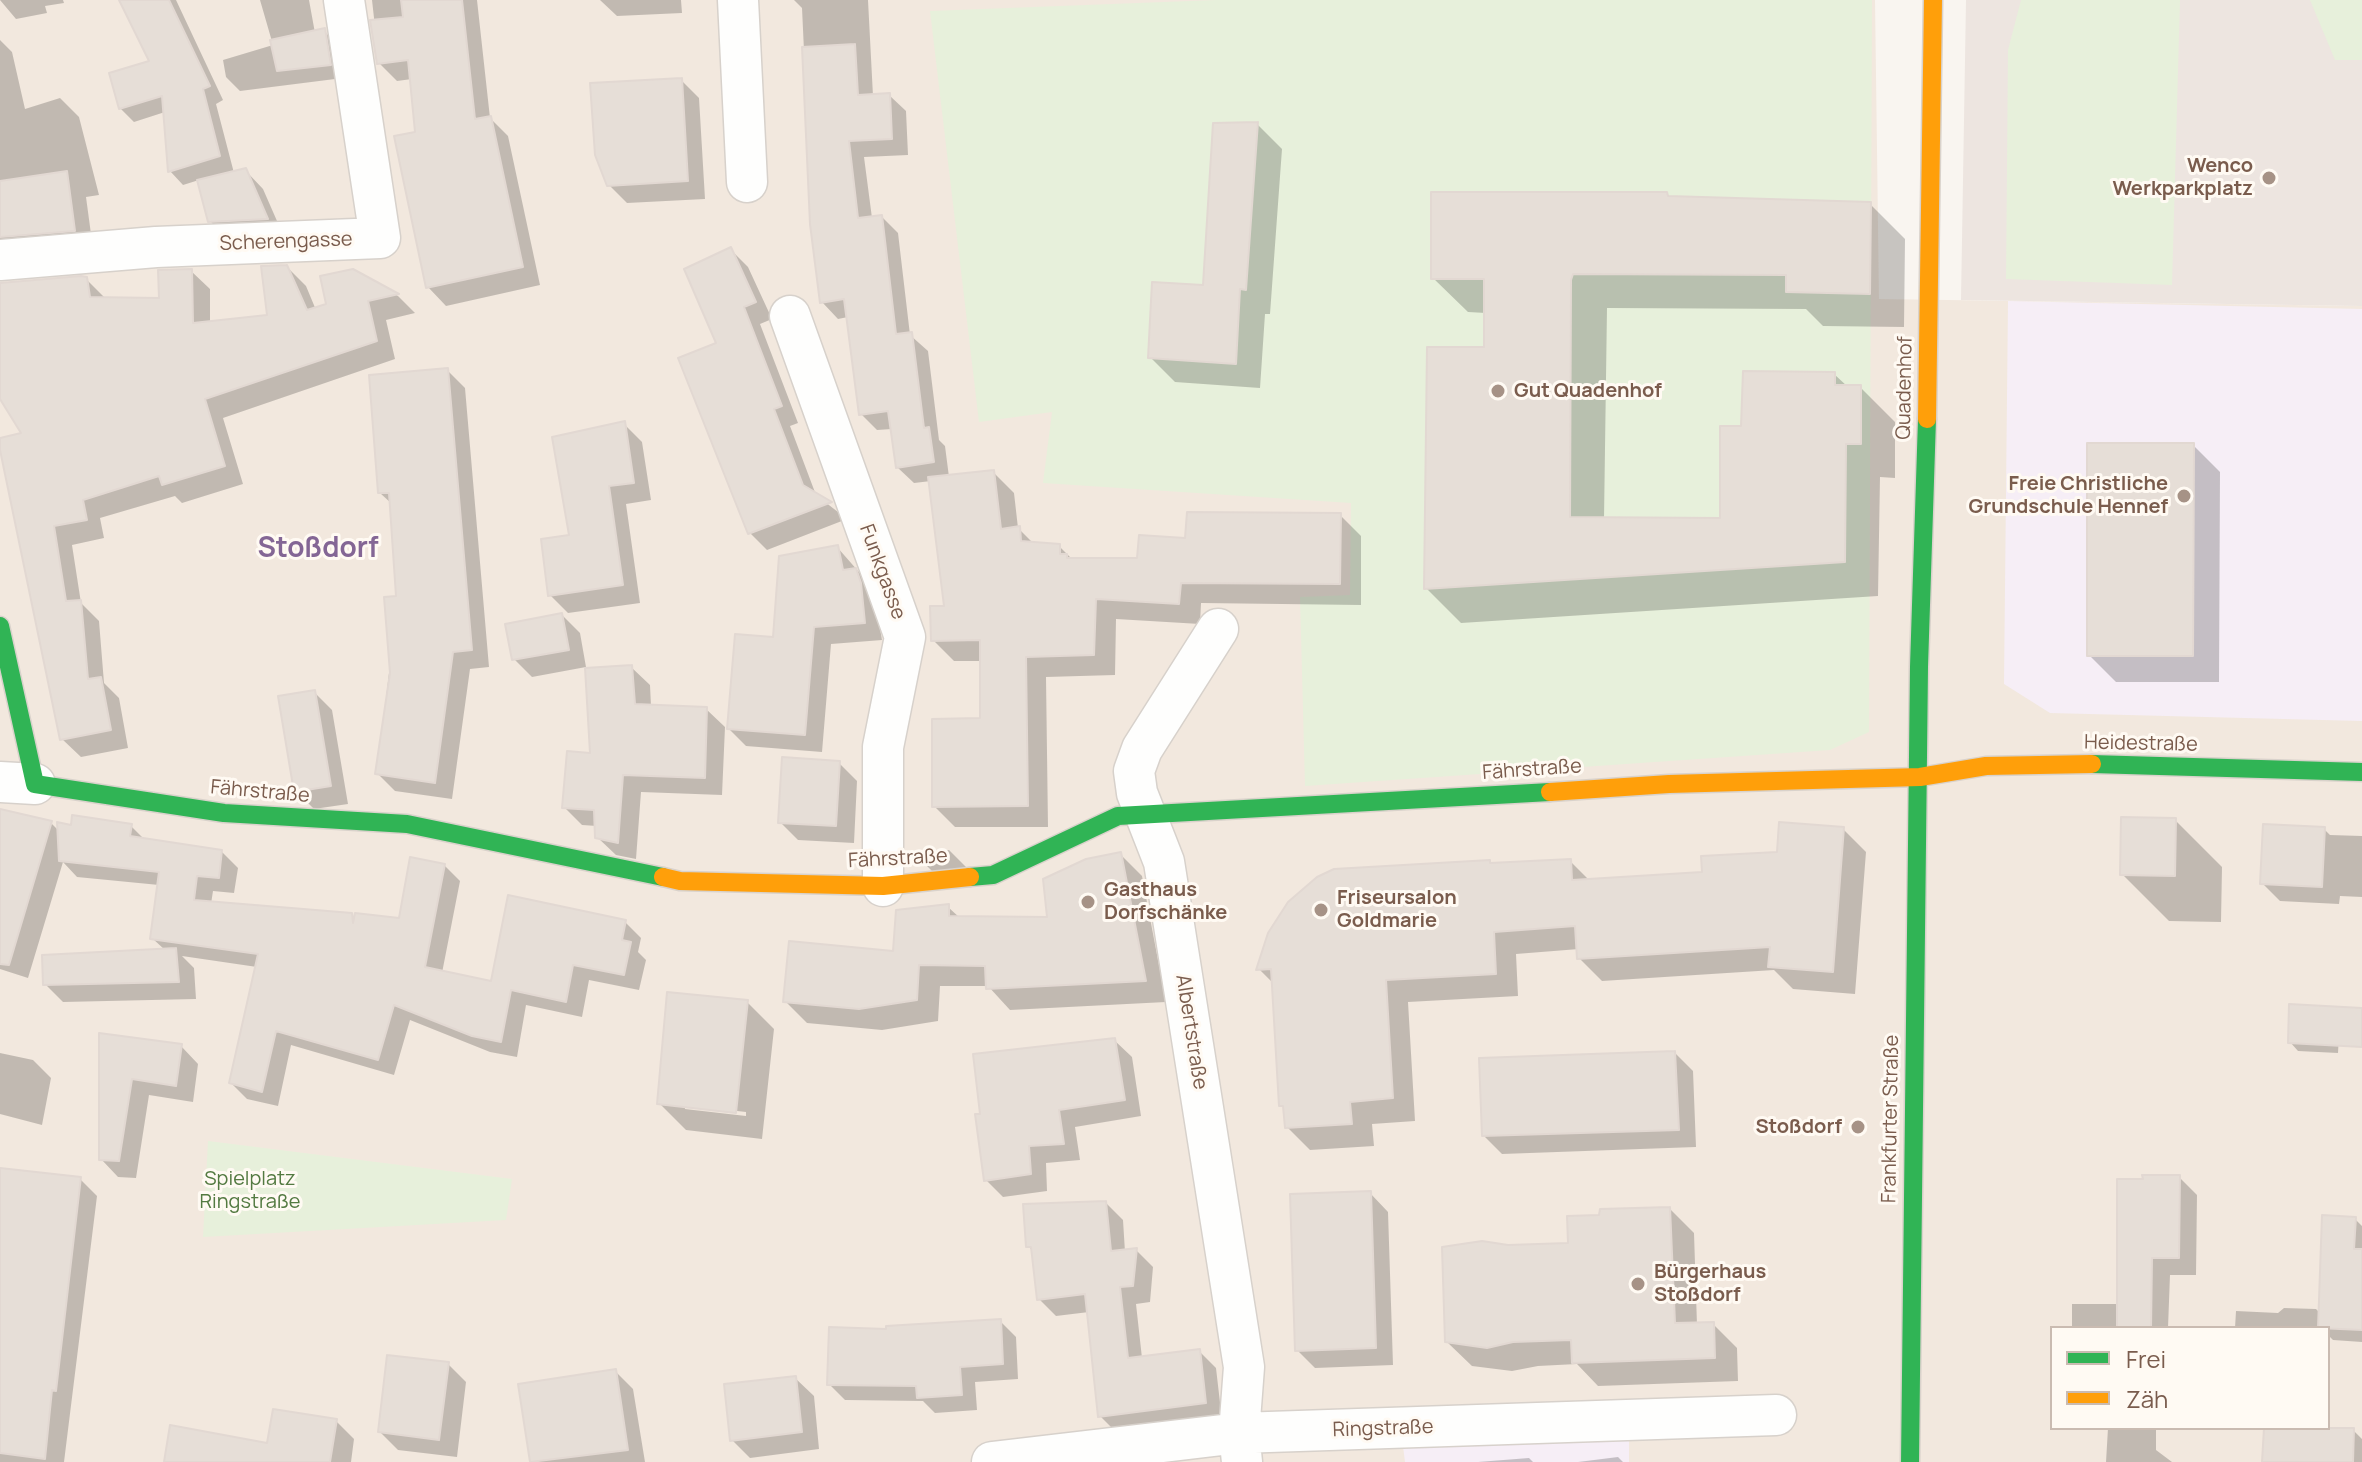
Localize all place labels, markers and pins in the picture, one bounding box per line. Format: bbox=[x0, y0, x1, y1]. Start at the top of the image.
place label: Wenco Werkparkplatz bbox=[2113, 154, 2253, 201]
marker: Wenco Werkparkplatz bbox=[2260, 169, 2278, 187]
place label: Gut Quadenhof bbox=[1514, 379, 1662, 403]
marker: Gut Quadenhof bbox=[1489, 382, 1507, 400]
place label: Freie Christliche Grundschule Hennef bbox=[1969, 472, 2168, 519]
marker: Freie Christliche Grundschule Hennef bbox=[2175, 487, 2193, 505]
place label: Gasthaus Dorfschänke bbox=[1104, 878, 1227, 925]
place label: Friseursalon Goldmarie bbox=[1337, 886, 1457, 933]
marker: Gasthaus Dorfschänke bbox=[1079, 893, 1097, 911]
marker: Friseursalon Goldmarie bbox=[1312, 901, 1330, 919]
place label: Stoßdorf bbox=[1755, 1115, 1842, 1139]
marker: Stoßdorf bbox=[1849, 1118, 1867, 1136]
place label: Bürgerhaus Stoßdorf bbox=[1654, 1260, 1766, 1307]
marker: Bürgerhaus Stoßdorf bbox=[1629, 1275, 1647, 1293]

